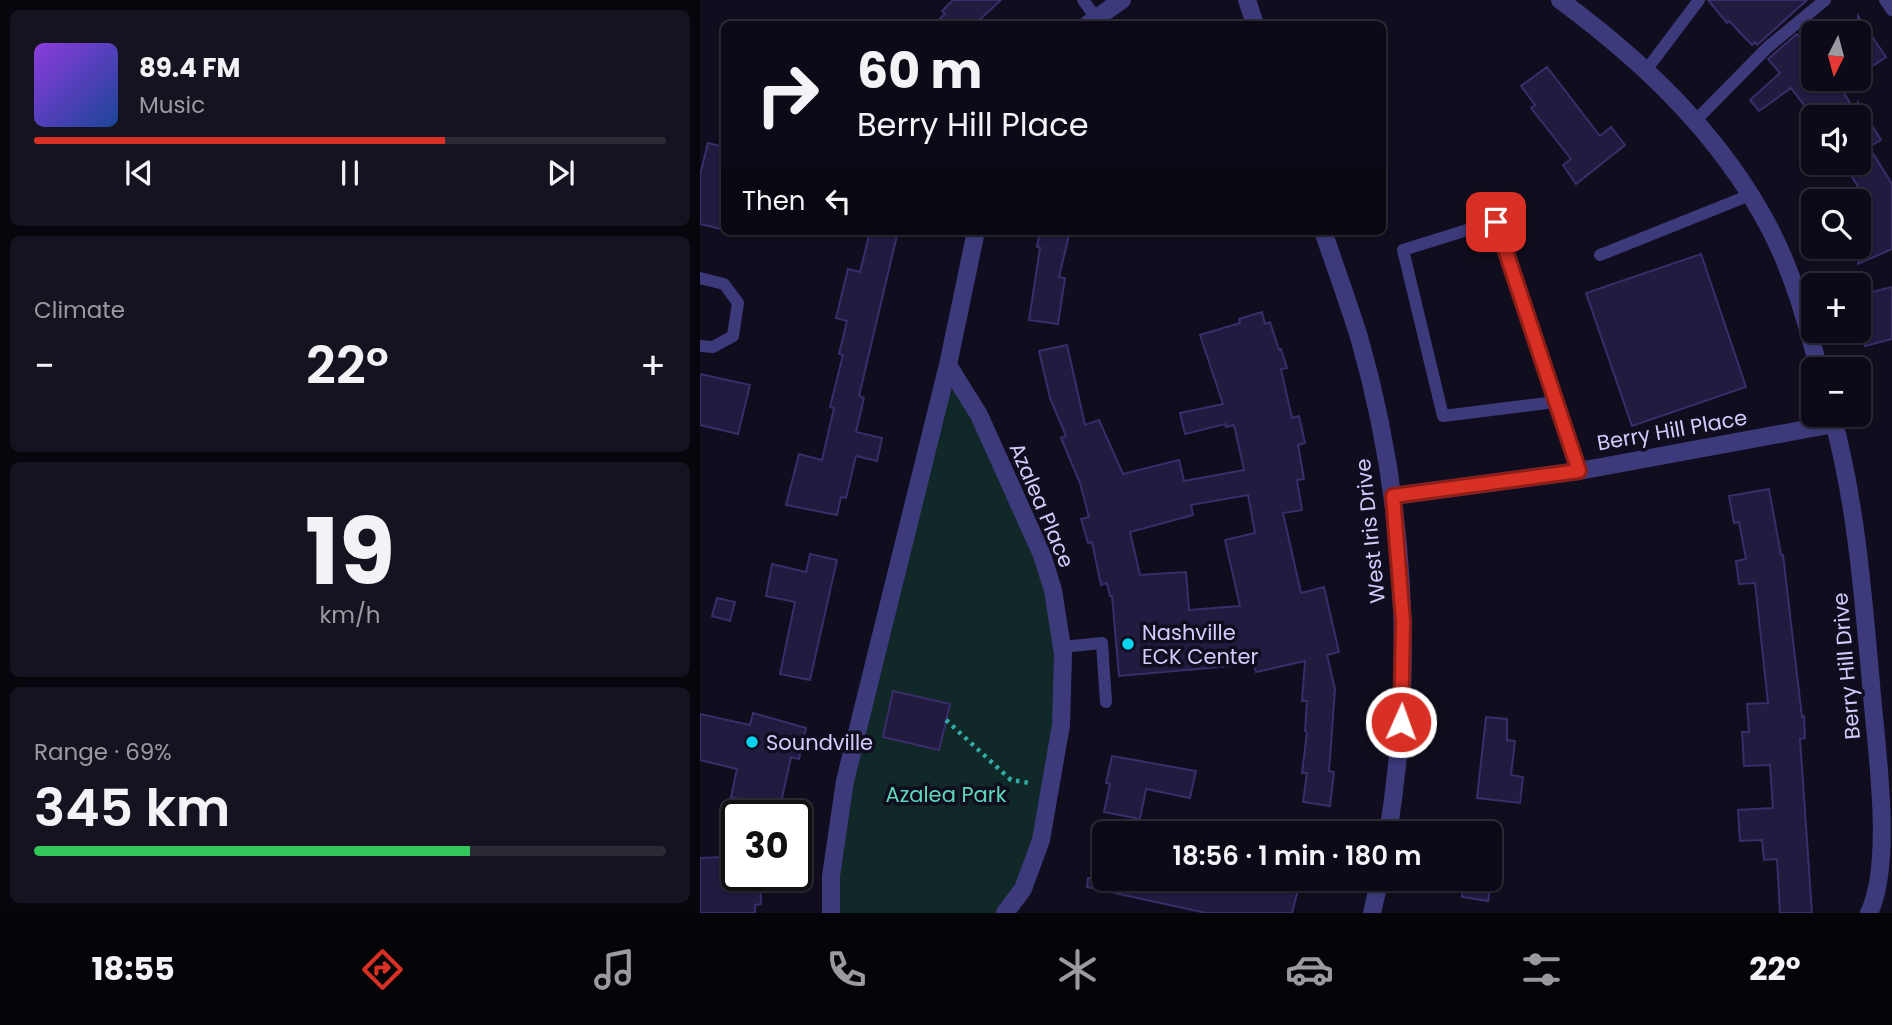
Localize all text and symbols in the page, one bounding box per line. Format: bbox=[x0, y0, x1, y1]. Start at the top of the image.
north arrow bbox=[1801, 21, 1871, 91]
map controls bbox=[1801, 21, 1871, 427]
text: 60 m bbox=[857, 37, 982, 105]
icon: right bbox=[742, 49, 833, 140]
text: 89.4 FM bbox=[139, 50, 240, 86]
text: Music bbox=[139, 89, 205, 121]
text: Berry Hill Place bbox=[857, 102, 1089, 147]
button: sound bbox=[1801, 105, 1871, 175]
icon: previous bbox=[120, 154, 158, 192]
icon: pause bbox=[331, 154, 369, 192]
icon: next bbox=[542, 154, 580, 192]
icon: left bbox=[819, 182, 857, 220]
text: Then bbox=[742, 183, 805, 219]
button: search bbox=[1801, 189, 1871, 259]
pin bbox=[1466, 192, 1526, 252]
icon: arrive bbox=[1477, 203, 1515, 241]
button: + bbox=[1801, 273, 1871, 343]
text: Climate bbox=[34, 294, 125, 326]
text: 22° bbox=[306, 329, 389, 402]
text: − bbox=[34, 339, 55, 392]
text: + bbox=[640, 339, 666, 392]
button: − bbox=[1801, 357, 1871, 427]
street label: Berry Hill Place bbox=[1595, 403, 1749, 457]
street label: Azalea Place bbox=[1003, 438, 1081, 572]
street label: West Iris Drive bbox=[1348, 457, 1392, 605]
text: 19 bbox=[305, 488, 395, 616]
street label: Berry Hill Drive bbox=[1825, 591, 1867, 741]
text: km/h bbox=[319, 599, 381, 631]
place label: Nashville ECK Center bbox=[1142, 618, 1259, 671]
marker: Nashville ECK Center bbox=[1120, 636, 1136, 652]
position arrow bbox=[1364, 685, 1438, 759]
place label: Soundville bbox=[766, 728, 873, 757]
marker: Soundville bbox=[744, 734, 760, 750]
text: Range · 69% bbox=[34, 736, 172, 768]
text: 345 km bbox=[34, 771, 230, 844]
park label: Azalea Park bbox=[886, 780, 1007, 809]
speed limit sign: 30 bbox=[721, 800, 812, 891]
text: 18:56 · 1 min · 180 m bbox=[1173, 838, 1421, 874]
icon: directions bbox=[358, 945, 407, 994]
icon: music bbox=[590, 945, 639, 994]
icon: phone bbox=[822, 945, 871, 994]
icon: climate bbox=[1053, 945, 1102, 994]
icon: car bbox=[1285, 945, 1334, 994]
icon: filters bbox=[1517, 945, 1566, 994]
text: 18:55 bbox=[91, 946, 175, 991]
text: 22° bbox=[1749, 946, 1801, 991]

